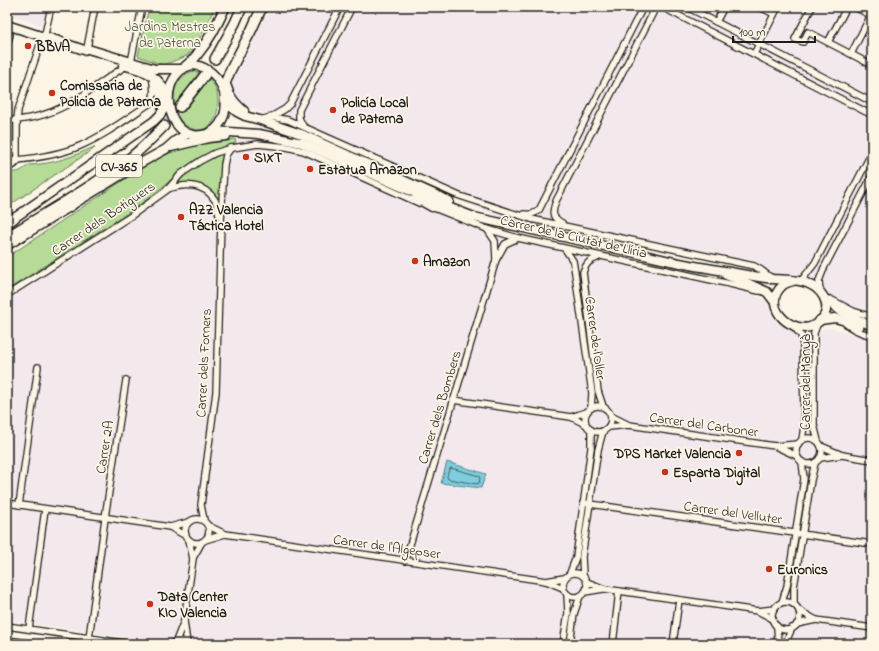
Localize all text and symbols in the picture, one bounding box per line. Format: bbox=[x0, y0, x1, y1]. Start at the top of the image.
park label: Jardins Mestres de Paterna bbox=[125, 17, 216, 54]
scale bar bbox=[733, 18, 815, 44]
text: 100 m bbox=[739, 24, 766, 42]
place label: BBVA bbox=[35, 37, 70, 58]
marker: BBVA bbox=[23, 41, 33, 51]
place label: Comissaria de Policia de Paterna bbox=[60, 76, 161, 113]
marker: Comissaria de Policia de Paterna bbox=[47, 88, 57, 98]
place label: Policía Local de Paterna bbox=[341, 93, 409, 130]
marker: Policía Local de Paterna bbox=[328, 105, 338, 115]
place label: SIXT bbox=[254, 148, 282, 169]
marker: SIXT bbox=[241, 152, 251, 162]
road number: CV-365 bbox=[96, 155, 142, 177]
place label: Estatua Amazon bbox=[318, 160, 417, 181]
marker: Estatua Amazon bbox=[305, 164, 315, 174]
street label: Carrer dels Botiguers bbox=[48, 177, 160, 263]
place label: AZZ Valencia Táctica Hotel bbox=[189, 200, 264, 237]
street label: Carrer de la Ciutat de Llíria bbox=[498, 210, 649, 265]
marker: AZZ Valencia Táctica Hotel bbox=[176, 212, 186, 222]
place label: Amazon bbox=[423, 252, 470, 273]
marker: Amazon bbox=[410, 256, 420, 266]
street label: Carrer de l'Oller bbox=[578, 295, 611, 382]
street label: Carrer dels Forners bbox=[191, 308, 218, 418]
street label: Carrer del Manyà bbox=[796, 334, 818, 430]
street label: Carrer dels Bombers bbox=[413, 348, 468, 467]
street label: Carrer del Carboner bbox=[648, 407, 760, 444]
street label: Carrer 2A bbox=[91, 419, 120, 475]
place label: DPS Market Valencia bbox=[613, 444, 731, 465]
marker: DPS Market Valencia bbox=[734, 448, 744, 458]
place label: Esparta Digital bbox=[673, 463, 761, 486]
marker: Esparta Digital bbox=[660, 467, 670, 477]
street label: Carrer del Velluter bbox=[682, 496, 784, 531]
street label: Carrer de l'Algepser bbox=[332, 530, 443, 567]
place label: Euronics bbox=[777, 560, 828, 581]
marker: Euronics bbox=[764, 564, 774, 574]
place label: Data Center KIO Valencia bbox=[157, 587, 228, 624]
marker: Data Center KIO Valencia bbox=[145, 599, 155, 609]

